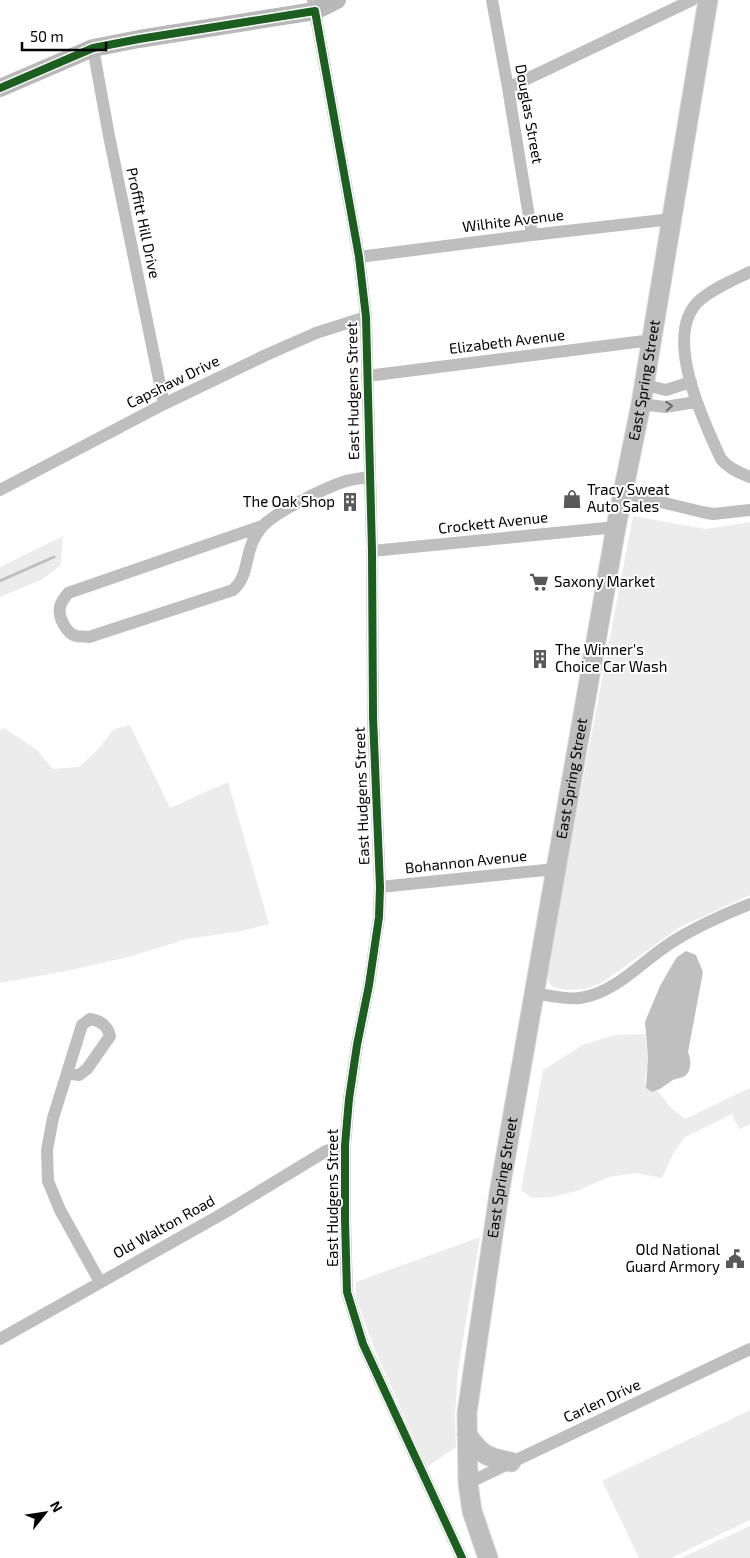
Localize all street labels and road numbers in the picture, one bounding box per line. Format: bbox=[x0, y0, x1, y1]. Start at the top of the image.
street label: Douglas Street bbox=[512, 63, 548, 165]
street label: Proffitt Hill Drive bbox=[123, 166, 165, 280]
street label: Wilhite Avenue bbox=[461, 205, 565, 235]
street label: East Spring Street bbox=[624, 318, 663, 442]
street label: East Hudgens Street bbox=[342, 321, 362, 460]
street label: Elizabeth Avenue bbox=[448, 325, 566, 357]
street label: Capshaw Drive bbox=[123, 351, 222, 411]
street label: Crockett Avenue bbox=[437, 507, 549, 537]
street label: East Spring Street bbox=[551, 716, 590, 840]
street label: East Hudgens Street bbox=[350, 726, 372, 865]
street label: Bohannon Avenue bbox=[404, 846, 528, 876]
street label: East Spring Street bbox=[483, 1115, 520, 1239]
street label: East Hudgens Street bbox=[323, 1129, 341, 1267]
street label: Old Walton Road bbox=[109, 1191, 218, 1262]
street label: Carlen Drive bbox=[560, 1374, 643, 1426]

